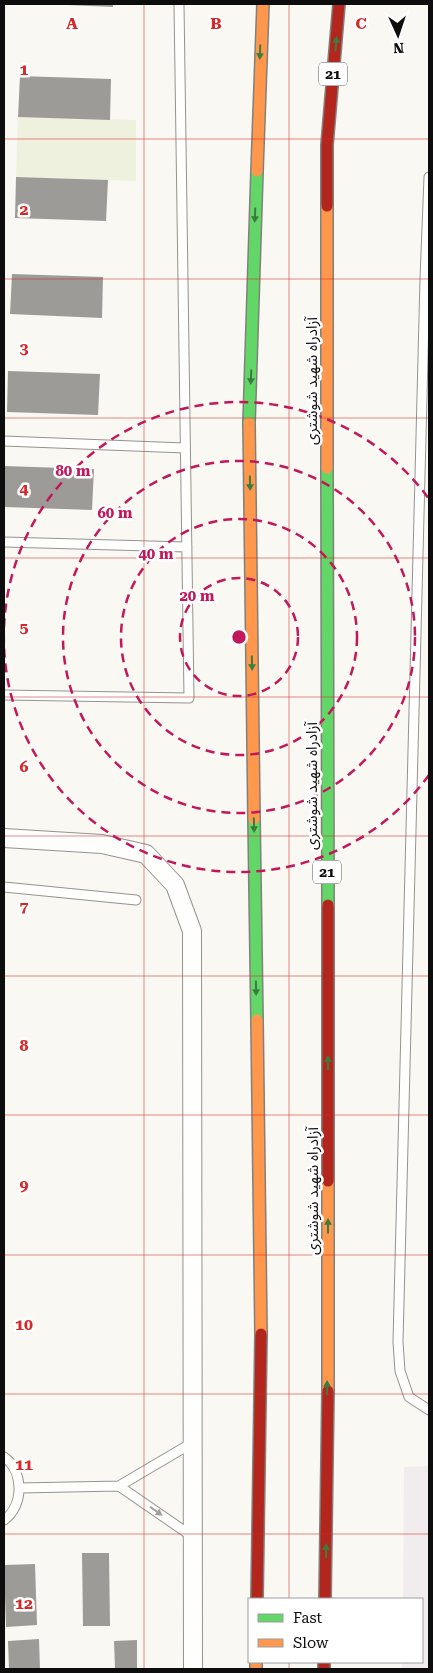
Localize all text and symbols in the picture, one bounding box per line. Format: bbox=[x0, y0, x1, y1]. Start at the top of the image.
north arrow bbox=[373, 10, 423, 60]
text: A bbox=[66, 14, 78, 33]
text: B bbox=[210, 14, 222, 33]
text: C bbox=[355, 14, 367, 33]
one-way arrow bbox=[332, 36, 340, 52]
text: N bbox=[393, 40, 404, 56]
one-way arrow bbox=[256, 45, 264, 61]
text: 1 bbox=[20, 60, 29, 79]
road number: 21 bbox=[319, 62, 347, 86]
text: 2 bbox=[20, 200, 29, 219]
one-way arrow bbox=[251, 207, 259, 223]
street label: آزادراه شهید شوشتری bbox=[303, 316, 321, 445]
text: 3 bbox=[20, 339, 29, 358]
one-way arrow bbox=[247, 369, 255, 385]
text: 80 m bbox=[55, 462, 91, 480]
one-way arrow bbox=[246, 475, 254, 491]
text: 4 bbox=[20, 479, 29, 498]
text: 60 m bbox=[97, 504, 133, 522]
text: 40 m bbox=[138, 545, 174, 563]
text: 20 m bbox=[179, 587, 215, 605]
text: 5 bbox=[20, 618, 29, 637]
centre of rings bbox=[230, 628, 248, 646]
one-way arrow bbox=[248, 655, 256, 671]
street label: آزادراه شهید شوشتری bbox=[303, 721, 321, 850]
text: 6 bbox=[20, 757, 29, 776]
one-way arrow bbox=[250, 817, 258, 833]
road number: 21 bbox=[313, 860, 341, 884]
text: 7 bbox=[20, 897, 29, 916]
one-way arrow bbox=[252, 980, 260, 996]
text: 8 bbox=[20, 1036, 29, 1055]
one-way arrow bbox=[324, 1055, 332, 1071]
street label: آزادراه شهید شوشتری bbox=[304, 1126, 322, 1255]
text: 9 bbox=[20, 1176, 29, 1195]
one-way arrow bbox=[324, 1217, 332, 1233]
text: 10 bbox=[15, 1315, 33, 1334]
one-way arrow bbox=[323, 1380, 331, 1396]
text: 11 bbox=[15, 1455, 33, 1474]
one-way arrow bbox=[149, 1506, 162, 1516]
one-way arrow bbox=[322, 1542, 330, 1558]
text: 12 bbox=[15, 1594, 33, 1613]
legend bbox=[248, 1598, 423, 1663]
text: Fast bbox=[293, 1609, 323, 1627]
text: Slow bbox=[293, 1634, 329, 1652]

